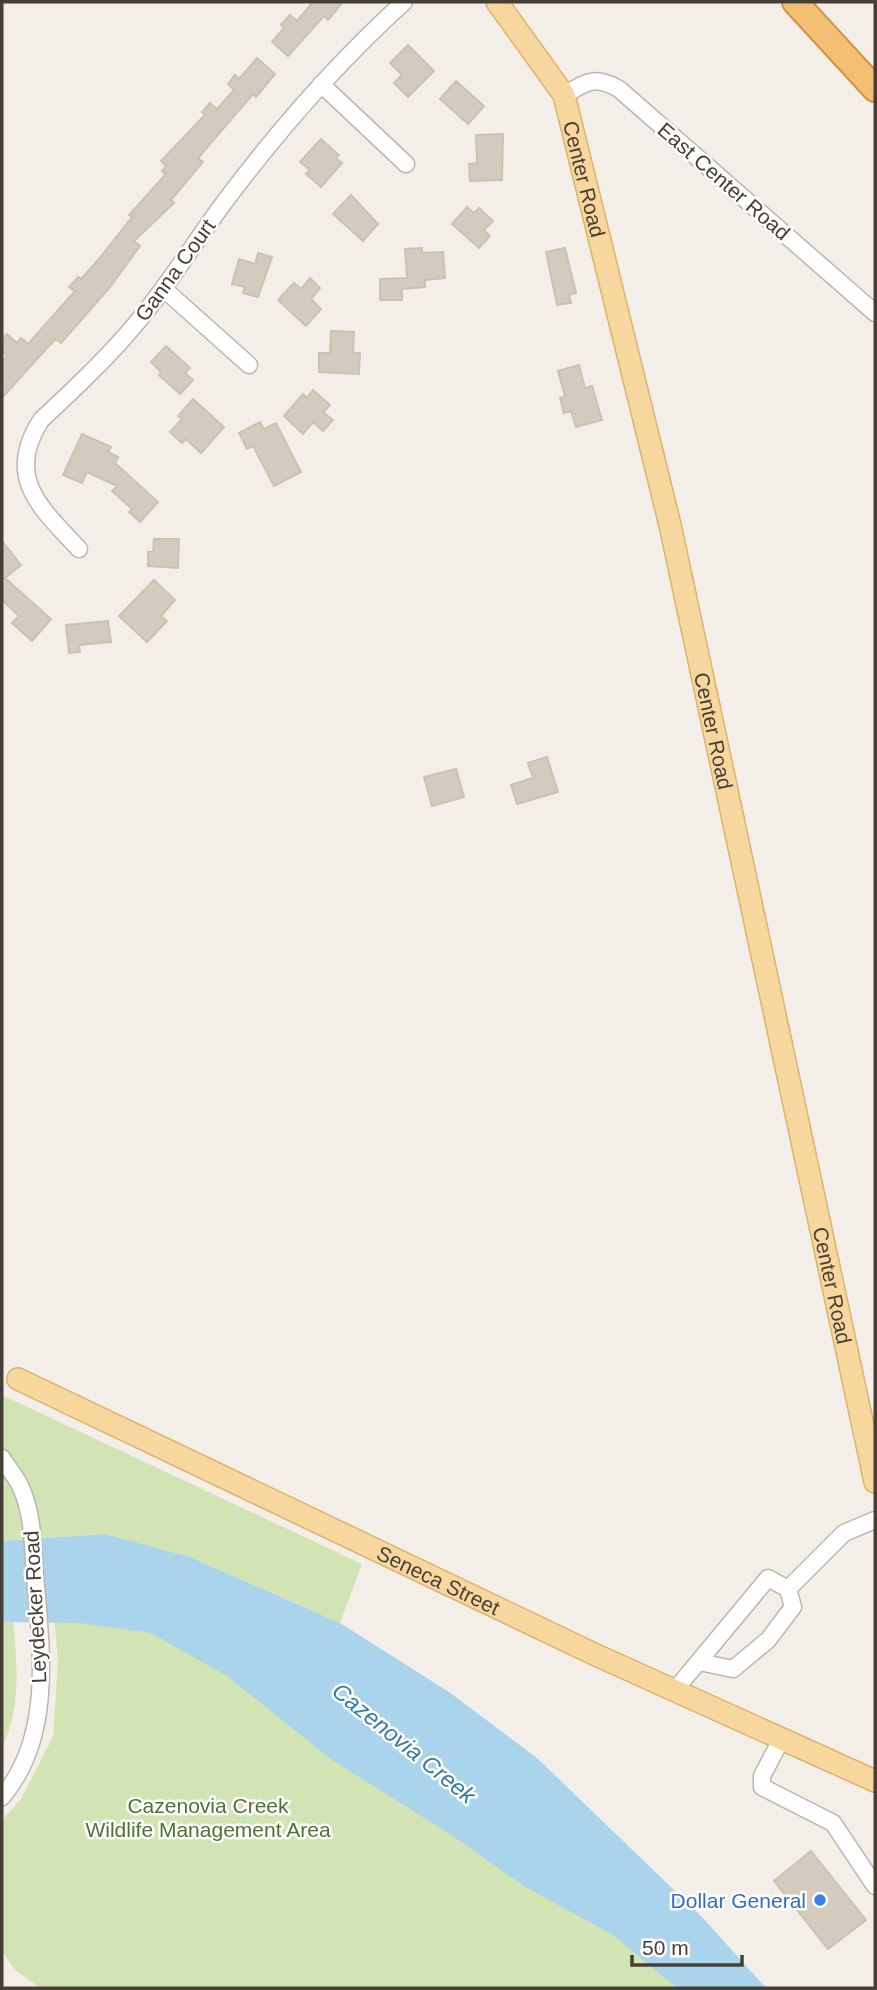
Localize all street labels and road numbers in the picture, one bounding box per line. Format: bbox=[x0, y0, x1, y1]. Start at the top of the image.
street label: Center Road bbox=[559, 118, 610, 239]
street label: East Center Road bbox=[653, 118, 795, 244]
street label: Ganna Court bbox=[130, 214, 220, 325]
street label: Center Road bbox=[690, 670, 738, 792]
street label: Center Road bbox=[809, 1225, 857, 1346]
street label: Leydecker Road bbox=[20, 1530, 50, 1684]
street label: Seneca Street bbox=[373, 1541, 504, 1619]

